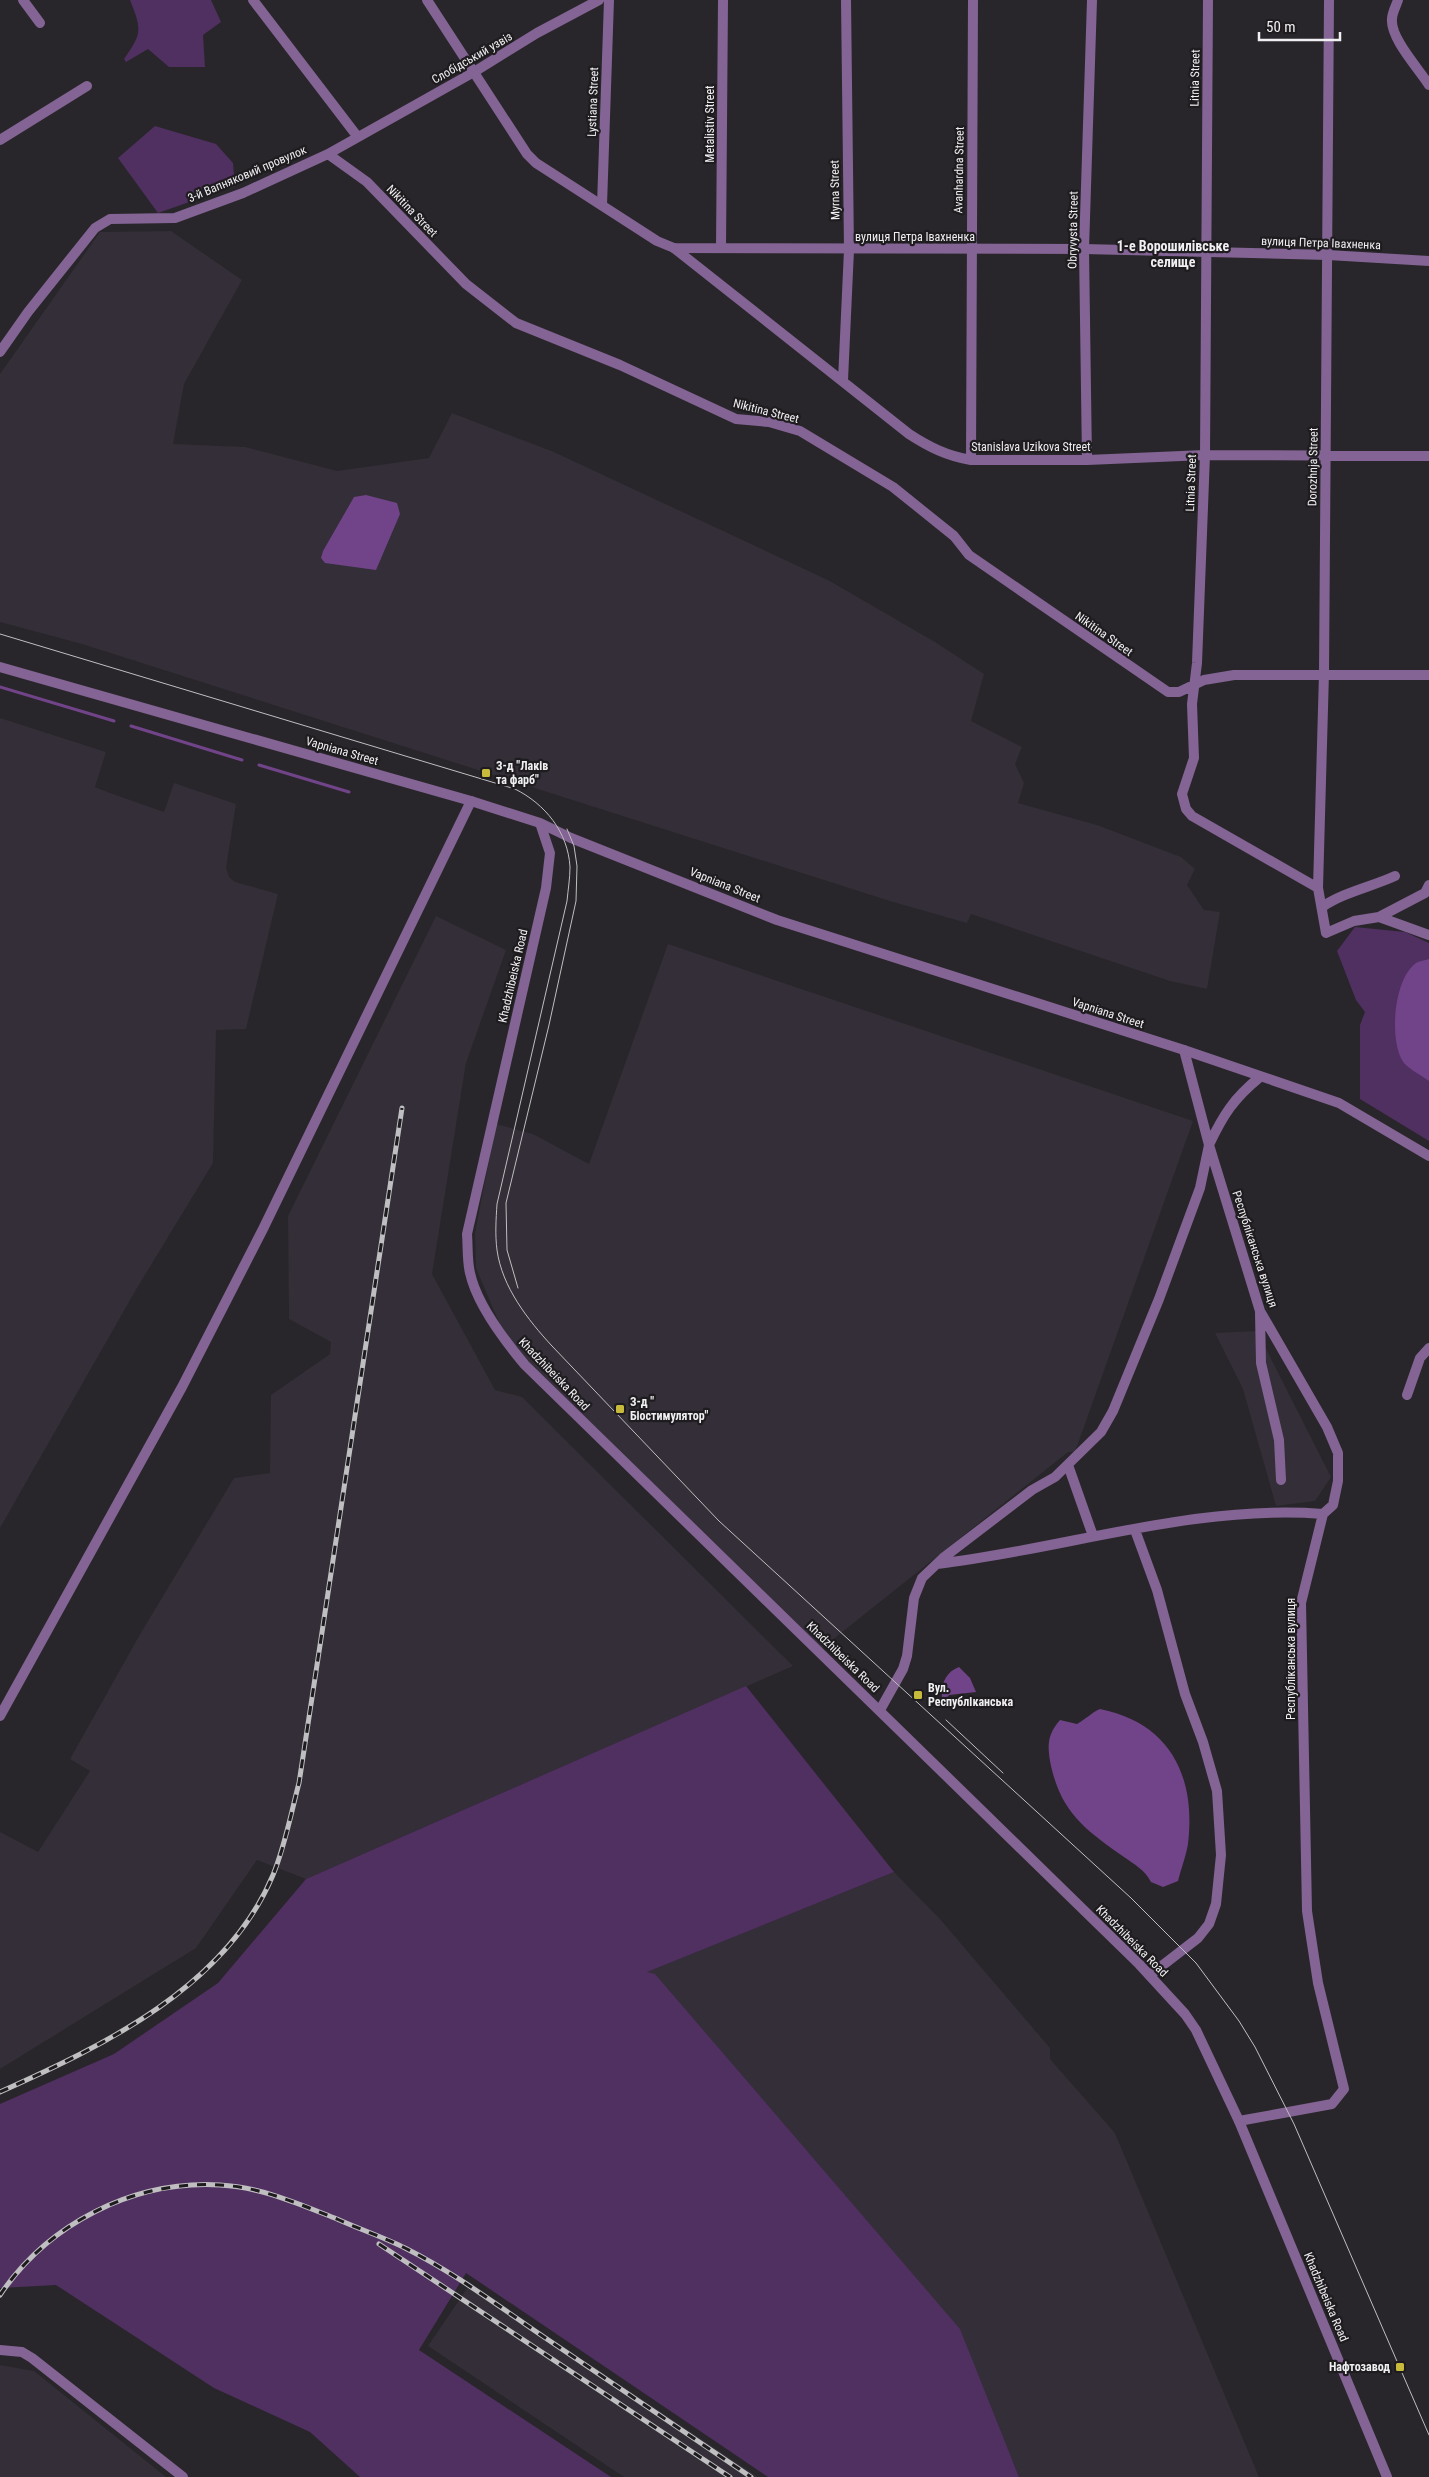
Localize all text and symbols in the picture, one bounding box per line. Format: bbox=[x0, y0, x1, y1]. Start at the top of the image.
scale bar bbox=[1259, 10, 1340, 42]
text: 50 m bbox=[1266, 18, 1296, 36]
street label: Слобідський узвіз bbox=[429, 29, 515, 87]
street label: Litnia Street bbox=[1188, 49, 1203, 107]
street label: Lystiana Street bbox=[585, 66, 601, 137]
street label: Metalistiv Street bbox=[703, 85, 717, 163]
street label: Avanhardna Street bbox=[951, 126, 967, 213]
street label: 3-й Вапняковий провулок bbox=[186, 143, 309, 205]
street label: Myrna Street bbox=[827, 159, 843, 220]
street label: Nikitina Street bbox=[384, 182, 441, 240]
street label: Obryvysta Street bbox=[1065, 191, 1081, 269]
street label: вулиця Петра Івахненка bbox=[855, 230, 975, 244]
street label: вулиця Петра Івахненка bbox=[1261, 234, 1381, 252]
district label: 1-е Ворошилівське селище bbox=[1117, 238, 1229, 270]
street label: Nikitina Street bbox=[732, 396, 801, 426]
street label: Dorozhnja Street bbox=[1305, 427, 1321, 506]
street label: Stanislava Uzikova Street bbox=[971, 440, 1091, 454]
street label: Litnia Street bbox=[1183, 454, 1199, 512]
street label: Nikitina Street bbox=[1073, 609, 1136, 659]
street label: Vapniana Street bbox=[304, 734, 380, 768]
place label: З-д "Лаків та фарб" bbox=[496, 759, 548, 787]
marker: З-д "Лаків та фарб" bbox=[480, 767, 492, 779]
street label: Vapniana Street bbox=[688, 864, 763, 906]
street label: Khadzhibeiska Road bbox=[495, 928, 531, 1024]
street label: Vapniana Street bbox=[1070, 995, 1146, 1031]
street label: Республіканська вулиця bbox=[1230, 1189, 1280, 1309]
street label: Khadzhibeiska Road bbox=[516, 1335, 592, 1413]
place label: З-д " Біостимулятор" bbox=[630, 1395, 709, 1423]
marker: З-д " Біостимулятор" bbox=[614, 1403, 626, 1415]
street label: Республіканська вулиця bbox=[1284, 1598, 1298, 1720]
street label: Khadzhibeiska Road bbox=[804, 1619, 882, 1695]
place label: Вул. Республіканська bbox=[928, 1681, 1014, 1709]
marker: Вул. Республіканська bbox=[912, 1689, 924, 1701]
street label: Khadzhibeiska Road bbox=[1093, 1902, 1171, 1980]
street label: Khadzhibeiska Road bbox=[1301, 2250, 1351, 2344]
place label: Нафтозавод bbox=[1329, 2360, 1390, 2374]
marker: Нафтозавод bbox=[1394, 2361, 1406, 2373]

